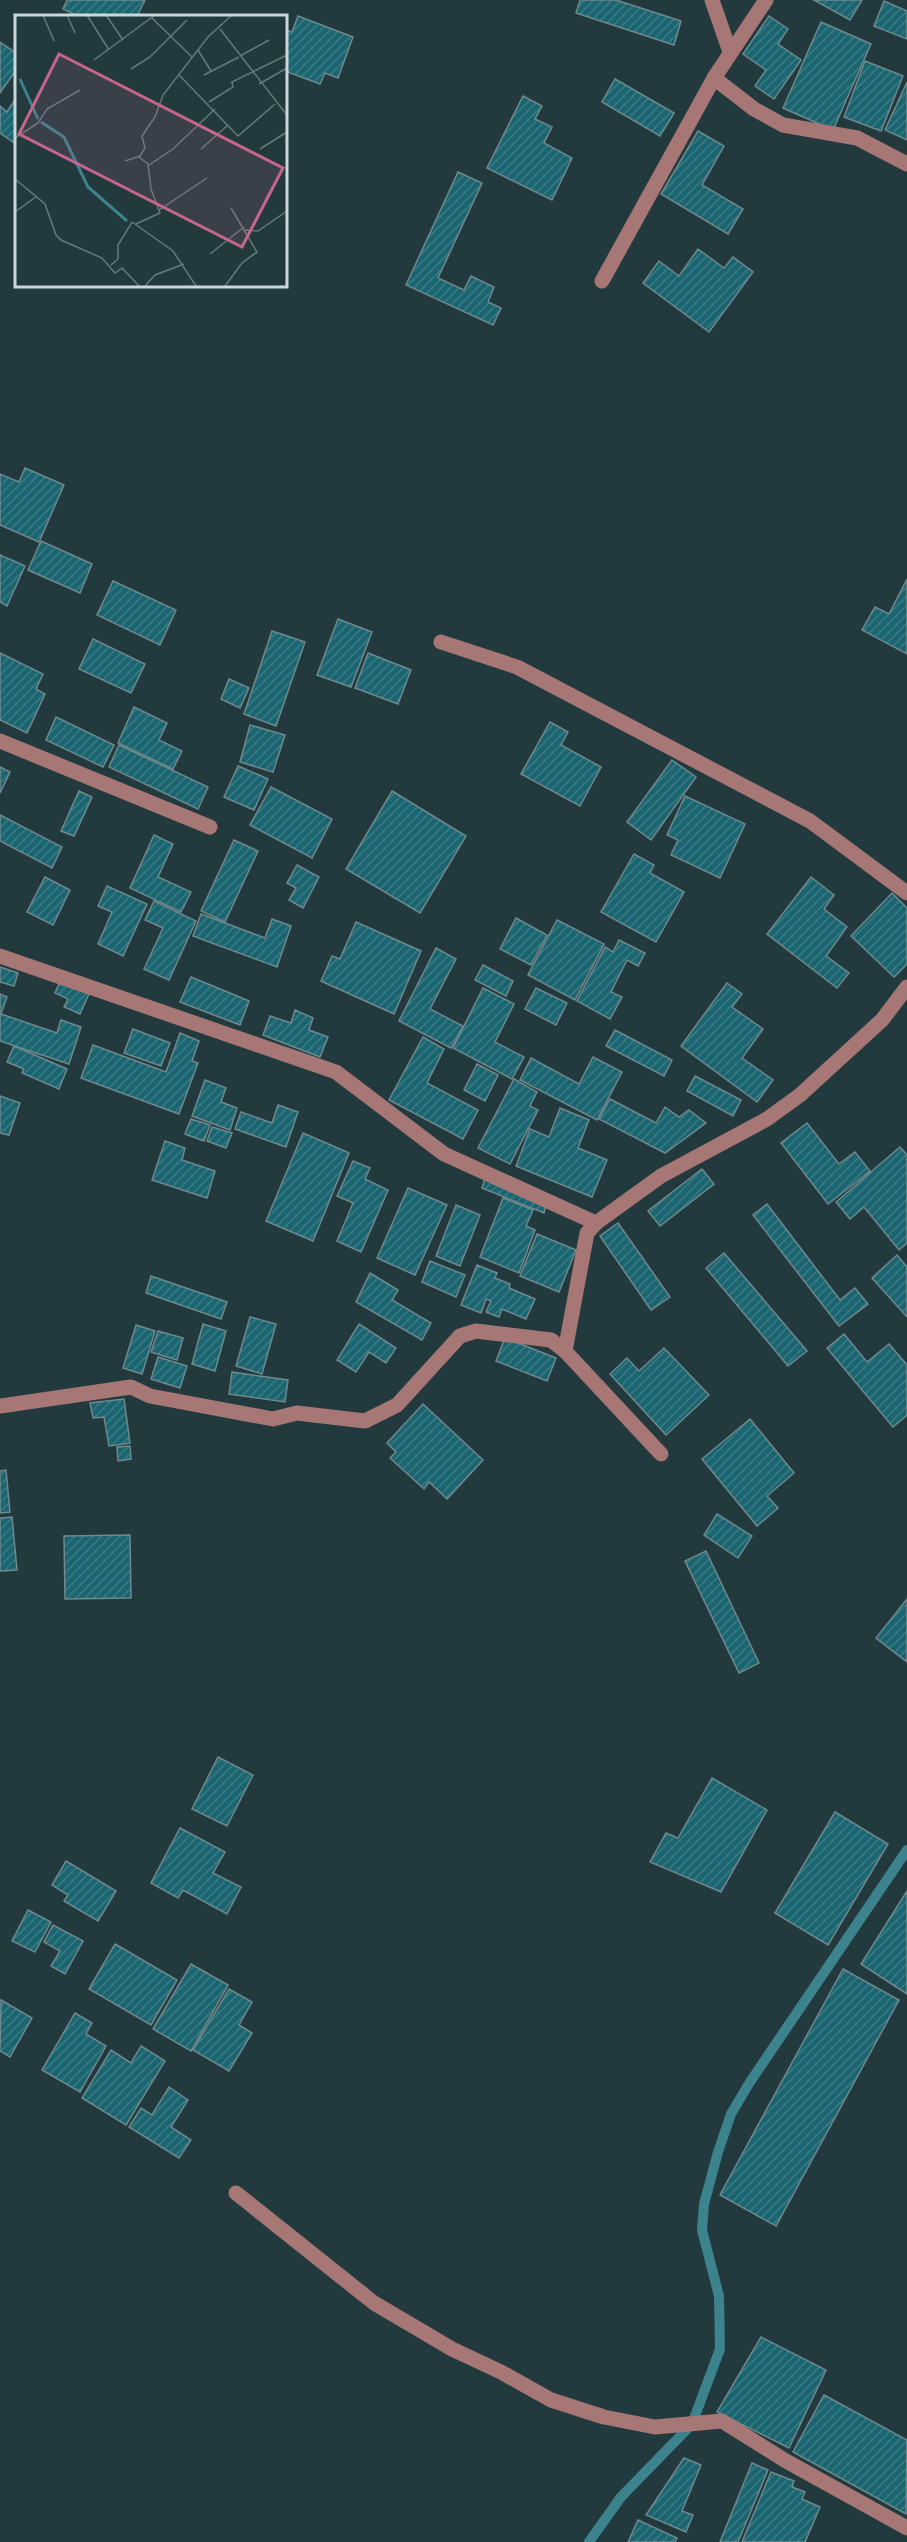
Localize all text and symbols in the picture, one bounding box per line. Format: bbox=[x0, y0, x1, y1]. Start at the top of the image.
inset map bbox=[15, 15, 286, 286]

